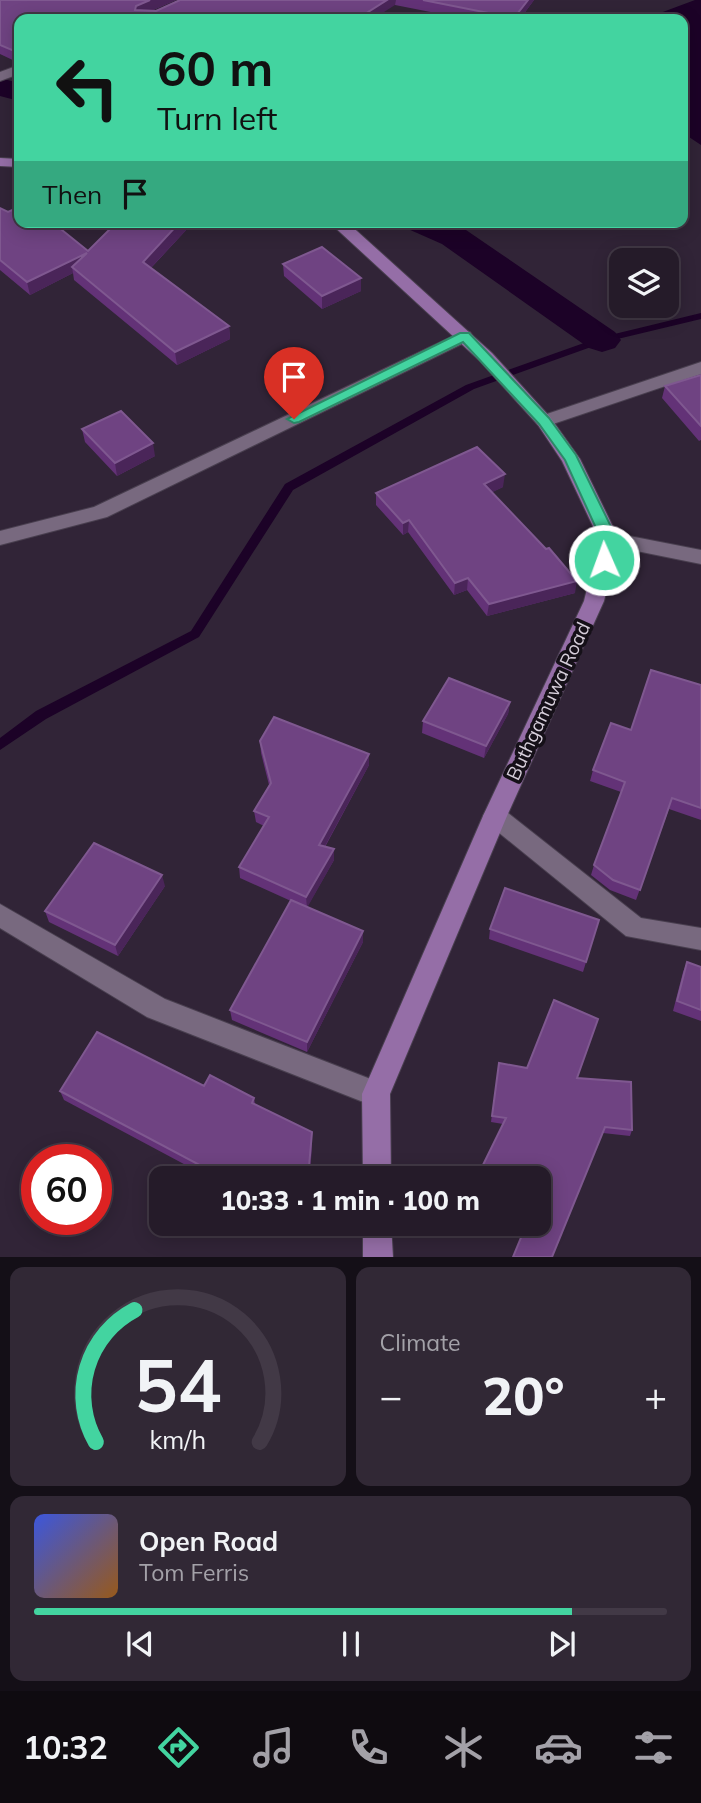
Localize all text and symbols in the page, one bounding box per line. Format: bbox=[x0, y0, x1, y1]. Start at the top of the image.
text: 60 m bbox=[157, 37, 273, 98]
icon: left bbox=[42, 42, 133, 133]
text: Turn left bbox=[157, 98, 277, 138]
icon: arrive bbox=[116, 175, 154, 213]
text: Then bbox=[42, 178, 102, 211]
map controls bbox=[609, 248, 679, 318]
button: layers bbox=[609, 248, 679, 318]
pin bbox=[264, 347, 324, 419]
icon: arrive bbox=[275, 358, 313, 396]
position arrow bbox=[567, 523, 641, 597]
street label: Buthgamuwa Road bbox=[501, 618, 595, 784]
speed limit sign: 60 bbox=[21, 1144, 112, 1235]
text: 10:33 · 1 min · 100 m bbox=[220, 1184, 480, 1217]
text: Climate bbox=[380, 1328, 461, 1357]
text: 54 bbox=[134, 1340, 221, 1431]
text: 20° bbox=[482, 1363, 564, 1428]
text: − bbox=[380, 1372, 402, 1420]
text: + bbox=[644, 1372, 667, 1420]
text: km/h bbox=[149, 1424, 206, 1455]
text: Open Road bbox=[139, 1525, 278, 1558]
text: Tom Ferris bbox=[139, 1558, 249, 1587]
icon: previous bbox=[121, 1625, 159, 1663]
icon: pause bbox=[332, 1625, 370, 1663]
icon: next bbox=[543, 1625, 581, 1663]
icon: directions bbox=[154, 1723, 203, 1772]
icon: music bbox=[249, 1723, 298, 1772]
icon: phone bbox=[344, 1723, 393, 1772]
icon: climate bbox=[439, 1723, 488, 1772]
icon: car bbox=[534, 1723, 583, 1772]
icon: filters bbox=[629, 1723, 678, 1772]
text: 10:32 bbox=[23, 1727, 108, 1767]

